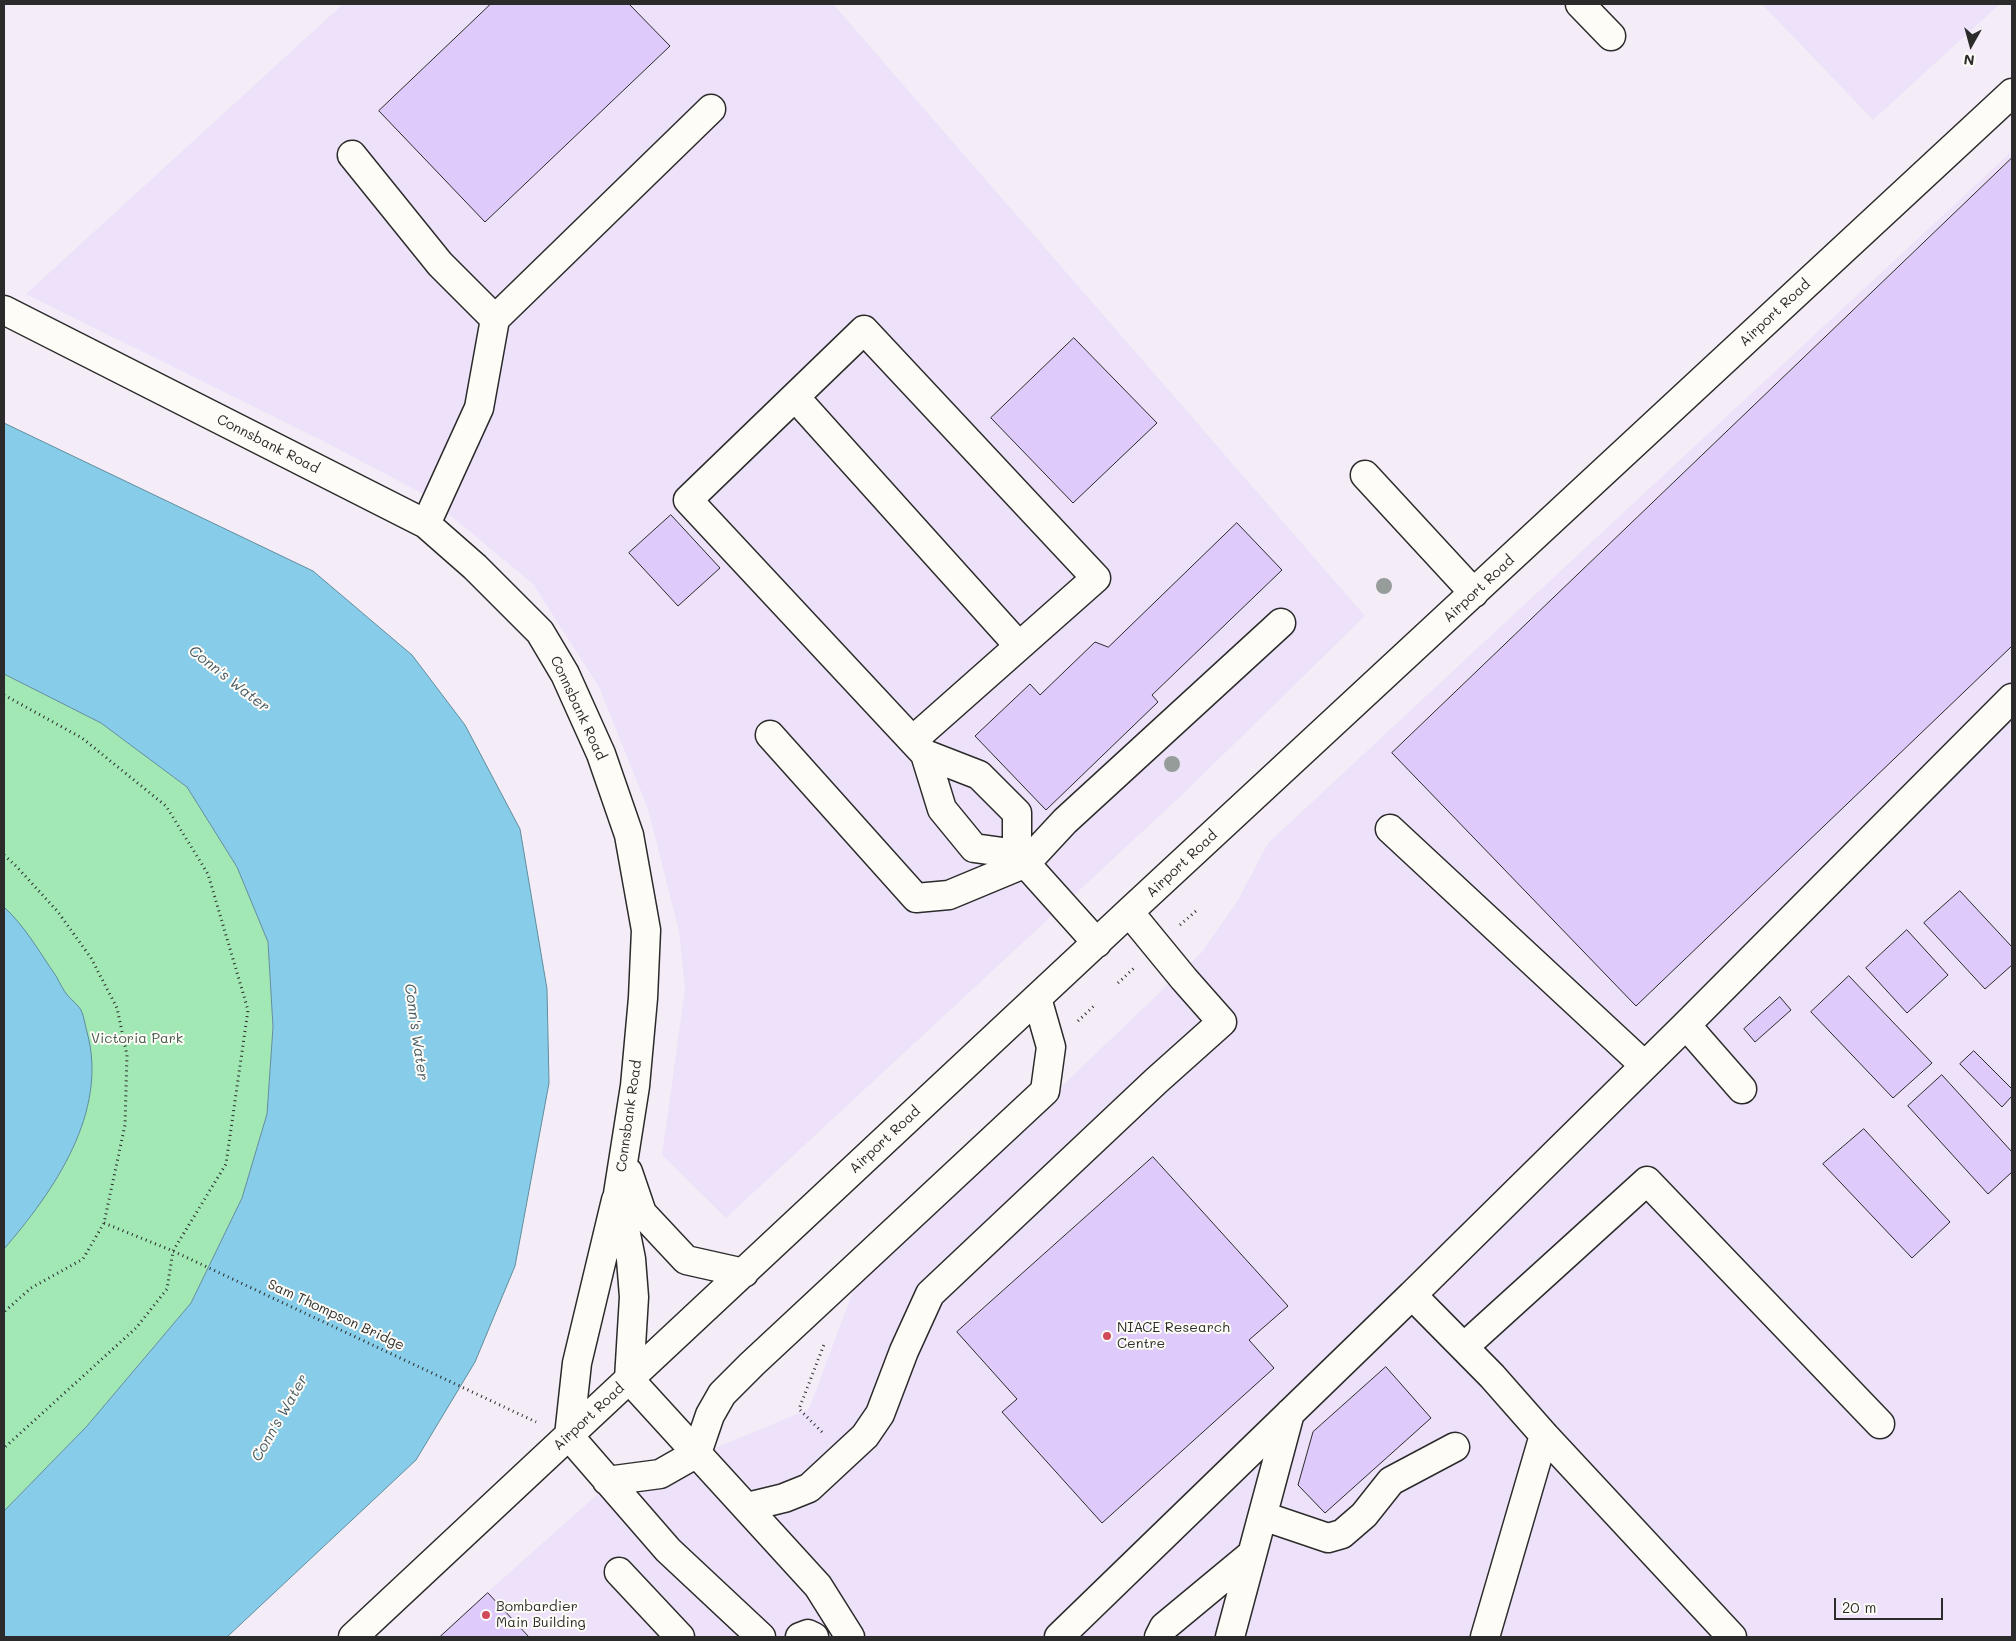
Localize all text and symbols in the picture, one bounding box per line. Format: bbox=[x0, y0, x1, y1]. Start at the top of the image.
north arrow bbox=[1946, 20, 1996, 70]
text: N bbox=[1963, 50, 1976, 70]
street label: Airport Road bbox=[1736, 276, 1814, 350]
street label: Connsbank Road bbox=[214, 411, 322, 477]
street label: Airport Road bbox=[1440, 552, 1518, 626]
water label: Conn's Water bbox=[185, 642, 273, 716]
street label: Connsbank Road bbox=[547, 653, 609, 763]
street label: Airport Road bbox=[1143, 827, 1221, 901]
water label: Conn's Water bbox=[400, 982, 432, 1082]
park label: Victoria Park bbox=[91, 1031, 183, 1047]
street label: Connsbank Road bbox=[613, 1059, 645, 1173]
street label: Airport Road bbox=[846, 1103, 924, 1177]
street label: Sam Thompson Bridge bbox=[265, 1276, 407, 1354]
place label: NIACE Research Centre bbox=[1117, 1320, 1230, 1352]
marker: NIACE Research Centre bbox=[1101, 1330, 1113, 1342]
water label: Conn's Water bbox=[248, 1371, 312, 1465]
street label: Airport Road bbox=[550, 1380, 628, 1454]
scale bar bbox=[1836, 1588, 1945, 1620]
text: 20 m bbox=[1842, 1597, 1876, 1617]
place label: Bombardier Main Building bbox=[496, 1599, 586, 1631]
marker: Bombardier Main Building bbox=[480, 1609, 492, 1621]

